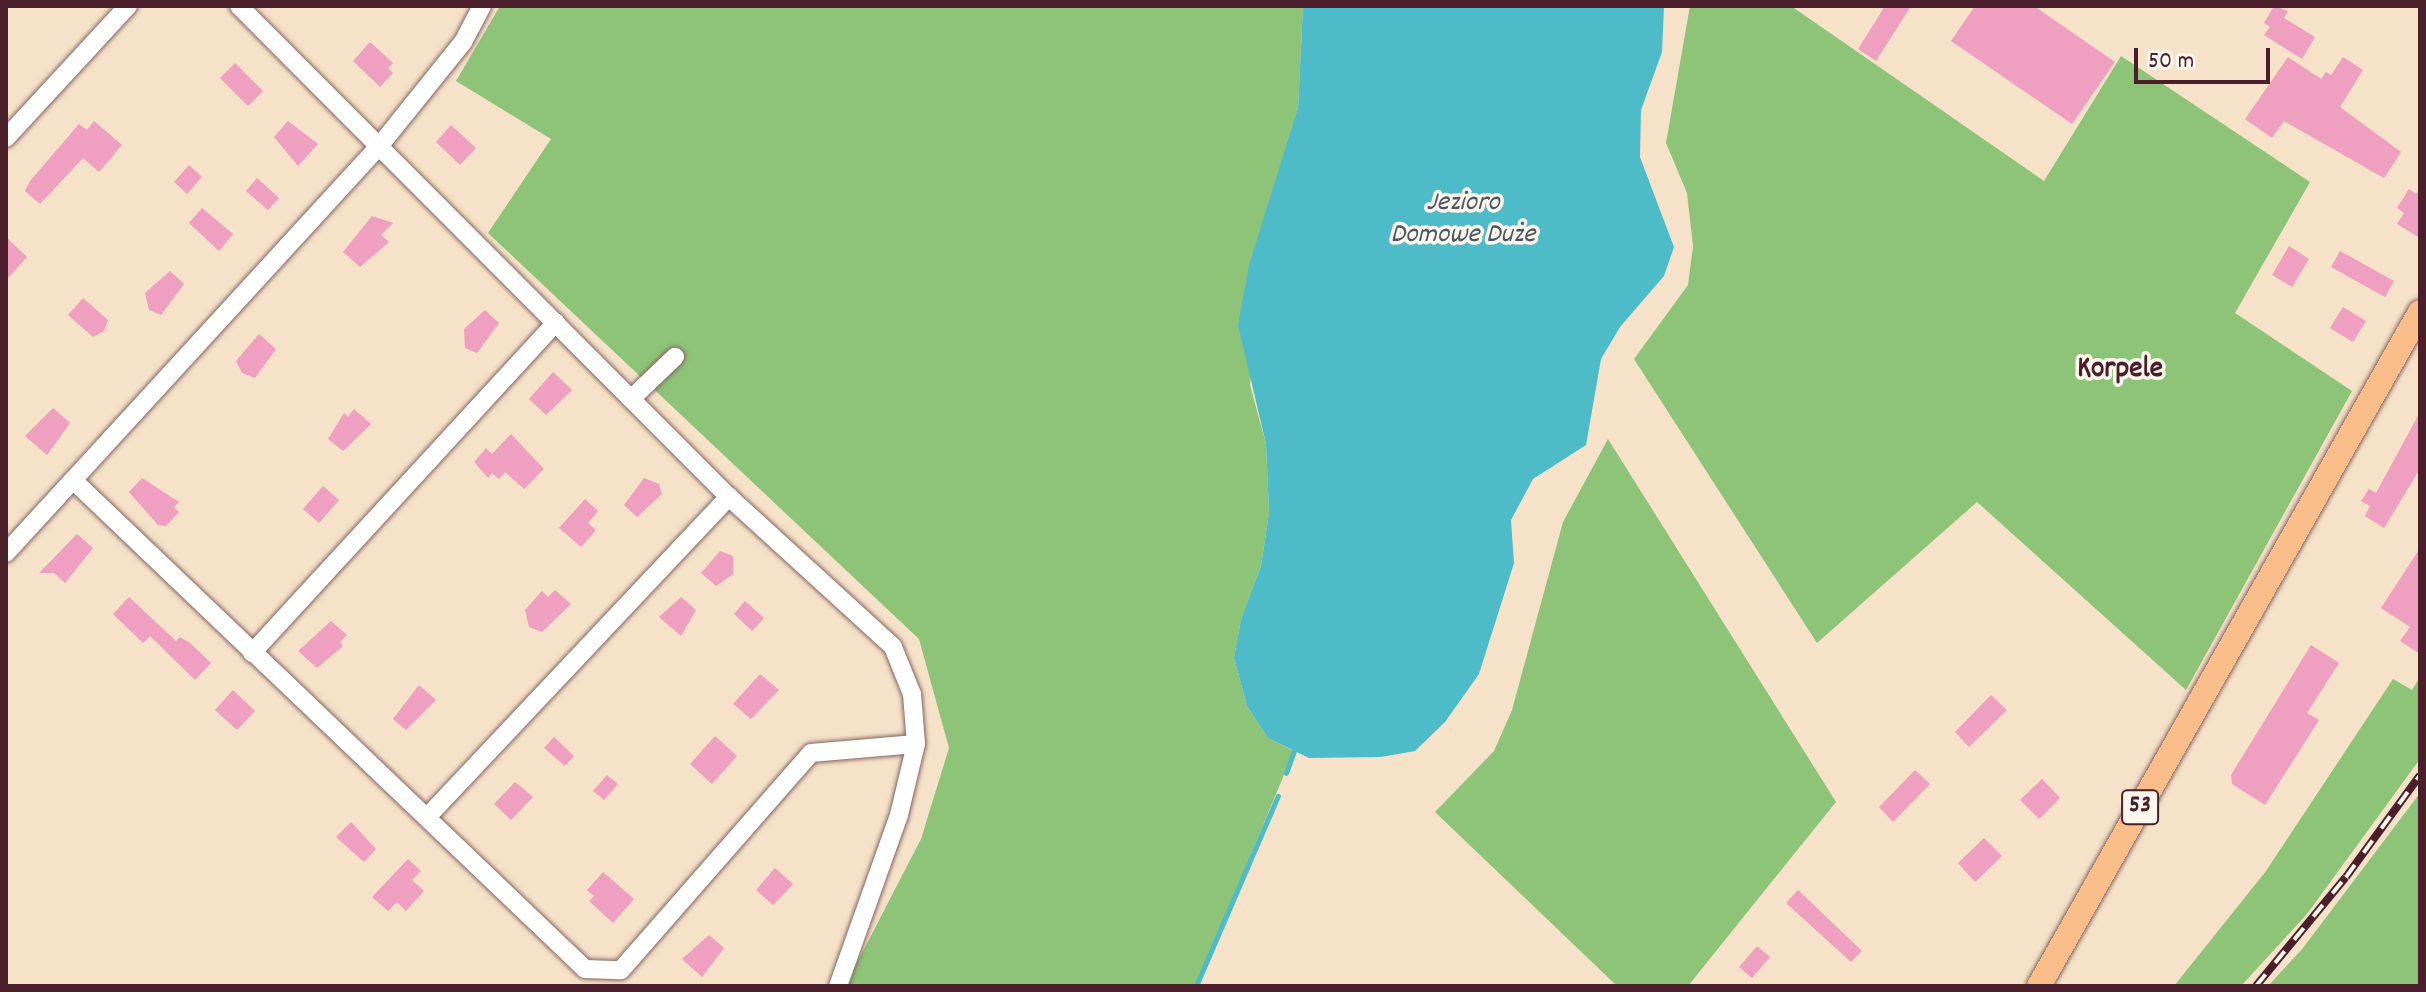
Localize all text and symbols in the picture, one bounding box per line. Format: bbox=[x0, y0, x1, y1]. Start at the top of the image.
scale bar bbox=[2138, 32, 2274, 82]
text: 50 m bbox=[2148, 45, 2194, 79]
water label: Jezioro Domowe Duże bbox=[1391, 187, 1535, 253]
district label: Korpele bbox=[2077, 353, 2163, 389]
road number: 53 bbox=[2120, 787, 2160, 827]

